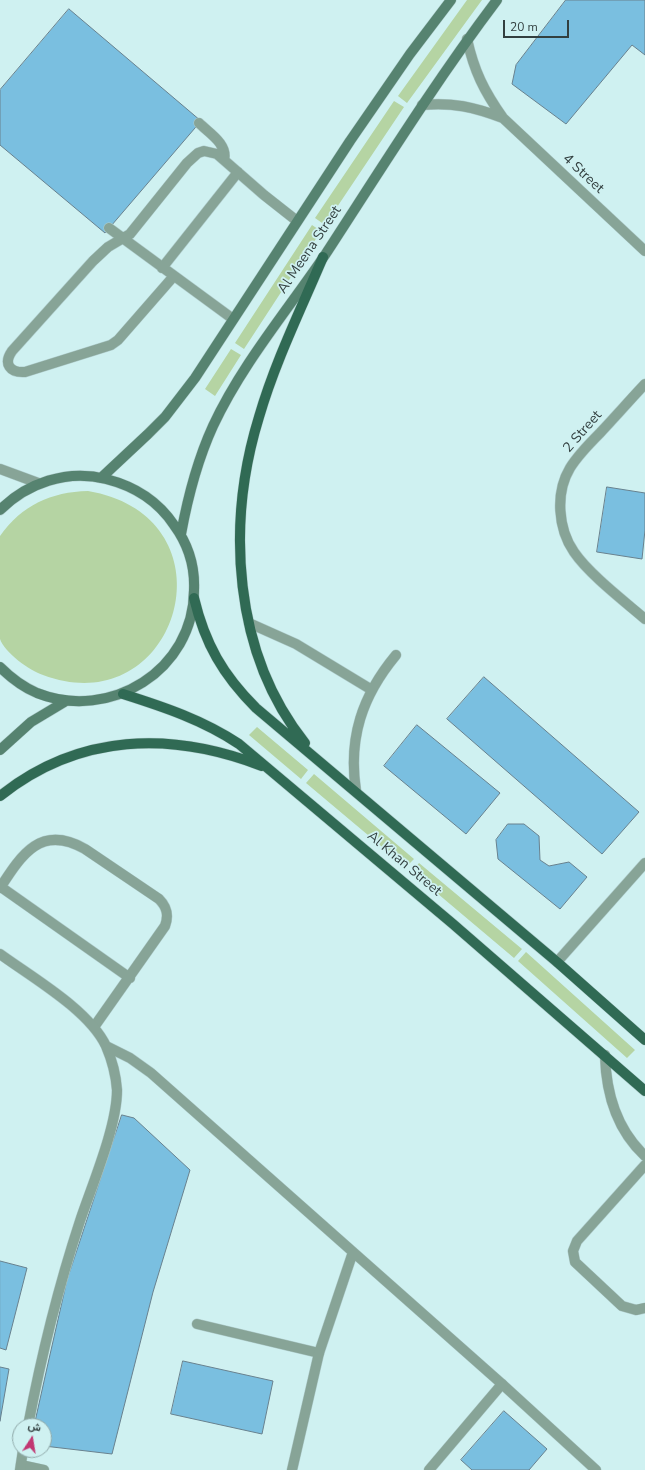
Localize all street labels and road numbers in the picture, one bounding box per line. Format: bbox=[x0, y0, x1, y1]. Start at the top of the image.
street label: 4 Street bbox=[559, 151, 607, 197]
street label: Al Meena Street bbox=[275, 203, 345, 297]
street label: 2 Street bbox=[560, 408, 606, 456]
street label: Al Khan Street bbox=[363, 828, 445, 900]

